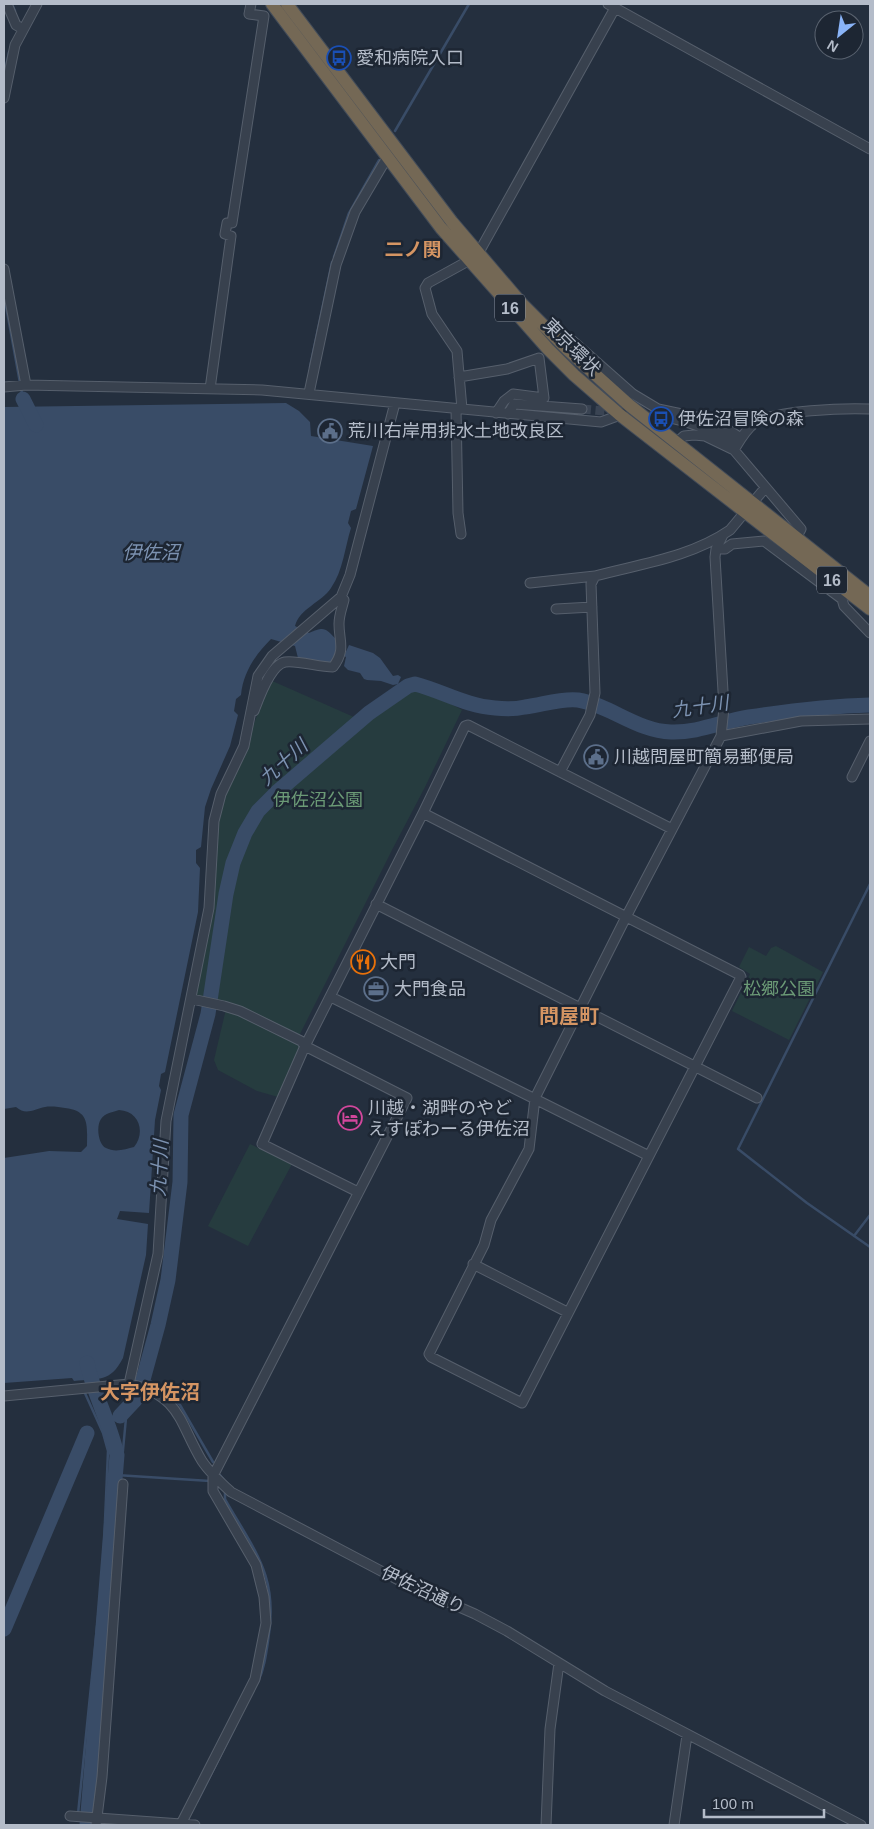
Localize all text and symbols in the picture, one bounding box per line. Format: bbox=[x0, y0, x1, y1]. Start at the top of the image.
north arrow bbox=[814, 10, 864, 60]
text: N bbox=[824, 37, 841, 56]
bus stop icon: 愛和病院入口 bbox=[326, 45, 352, 71]
place label: 愛和病院入口 bbox=[356, 48, 464, 68]
district label: 二ノ関 bbox=[384, 239, 442, 260]
road number: 16 bbox=[495, 294, 525, 322]
street label: 東京環状 bbox=[539, 314, 605, 380]
bus stop icon: 伊佐沼冒険の森 bbox=[648, 406, 674, 432]
place label: 伊佐沼冒険の森 bbox=[678, 409, 804, 429]
public building icon: 荒川右岸用排水土地改良区 bbox=[317, 418, 343, 444]
place label: 荒川右岸用排水土地改良区 bbox=[348, 421, 564, 441]
water label: 伊佐沼 bbox=[122, 542, 182, 563]
road number: 16 bbox=[817, 566, 847, 594]
water label: 九十川 bbox=[670, 692, 732, 721]
water label: 九十川 bbox=[255, 734, 313, 789]
public building icon: 川越問屋町簡易郵便局 bbox=[583, 744, 609, 770]
place label: 川越問屋町簡易郵便局 bbox=[614, 747, 794, 767]
park label: 伊佐沼公園 bbox=[273, 790, 363, 810]
restaurant icon: 大門 bbox=[350, 949, 376, 975]
place label: 大門 bbox=[380, 952, 416, 972]
office icon: 大門食品 bbox=[363, 976, 389, 1002]
place label: 大門食品 bbox=[394, 979, 466, 999]
park label: 松郷公園 bbox=[743, 979, 815, 999]
district label: 問屋町 bbox=[539, 1005, 599, 1027]
place label: 川越・湖畔のやど えすぽわーる伊佐沼 bbox=[368, 1098, 530, 1139]
hotel icon: 川越・湖畔のやど えすぽわーる伊佐沼 bbox=[337, 1105, 363, 1131]
water label: 九十川 bbox=[148, 1137, 172, 1197]
district label: 大字伊佐沼 bbox=[100, 1381, 200, 1403]
street label: 伊佐沼通り bbox=[378, 1562, 468, 1618]
scale bar bbox=[704, 1786, 824, 1818]
text: 100 m bbox=[712, 1795, 754, 1812]

